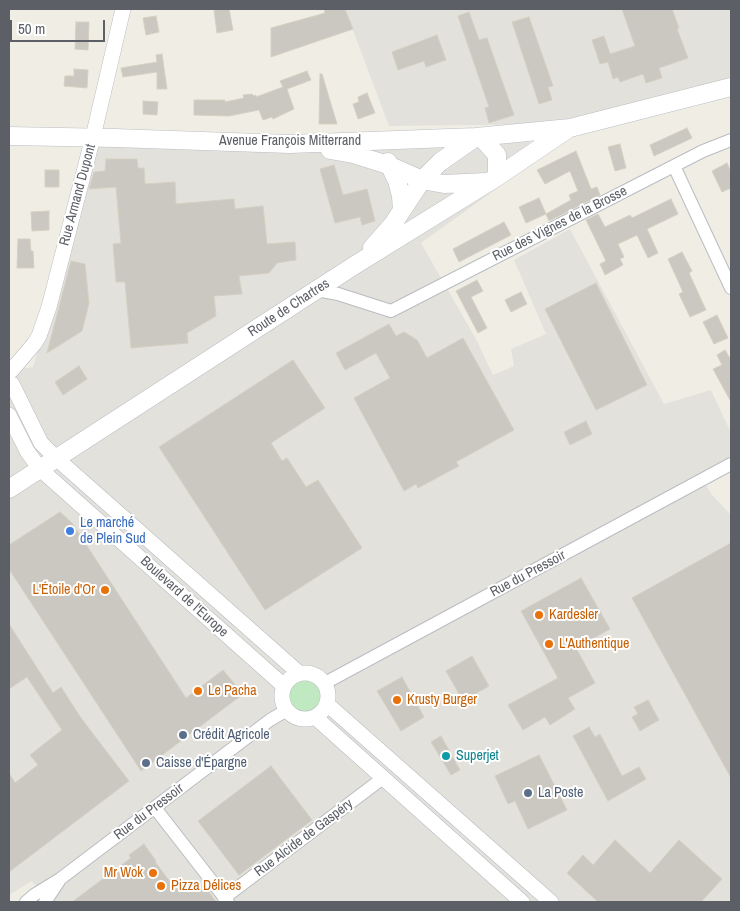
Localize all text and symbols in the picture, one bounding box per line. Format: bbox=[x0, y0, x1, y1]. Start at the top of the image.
scale bar bbox=[12, 10, 108, 42]
text: 50 m bbox=[18, 18, 45, 39]
street label: Avenue François Mitterrand bbox=[219, 133, 361, 149]
street label: Rue Armand Dupont bbox=[56, 142, 100, 248]
street label: Rue des Vignes de la Brosse bbox=[490, 183, 630, 265]
street label: Route de Chartres bbox=[245, 275, 333, 341]
place label: Le marché de Plein Sud bbox=[80, 515, 146, 548]
marker: Le marché de Plein Sud bbox=[64, 525, 76, 537]
street label: Rue du Pressoir bbox=[487, 547, 569, 601]
street label: Boulevard de l'Europe bbox=[137, 553, 231, 641]
place label: L'Étoile d'Or bbox=[33, 582, 95, 598]
marker: L'Étoile d'Or bbox=[99, 584, 111, 596]
place label: Kardesler bbox=[549, 607, 598, 623]
marker: Kardesler bbox=[533, 609, 545, 621]
place label: L'Authentique bbox=[559, 636, 630, 652]
marker: L'Authentique bbox=[543, 638, 555, 650]
place label: Le Pacha bbox=[208, 683, 257, 699]
marker: Le Pacha bbox=[192, 685, 204, 697]
place label: Krusty Burger bbox=[407, 692, 477, 708]
marker: Krusty Burger bbox=[391, 694, 403, 706]
place label: Crédit Agricole bbox=[193, 727, 270, 743]
marker: Crédit Agricole bbox=[177, 729, 189, 741]
place label: Superjet bbox=[456, 748, 499, 764]
marker: Superjet bbox=[440, 750, 452, 762]
place label: Caisse d'Épargne bbox=[156, 755, 247, 771]
marker: Caisse d'Épargne bbox=[140, 757, 152, 769]
street label: Rue du Pressoir bbox=[111, 780, 187, 844]
place label: La Poste bbox=[538, 785, 583, 801]
marker: La Poste bbox=[522, 787, 534, 799]
street label: Rue Alcide de Gaspéry bbox=[252, 796, 356, 880]
place label: Mr Wok bbox=[104, 865, 143, 881]
marker: Mr Wok bbox=[147, 867, 159, 879]
place label: Pizza Délices bbox=[171, 878, 241, 894]
marker: Pizza Délices bbox=[155, 880, 167, 892]

